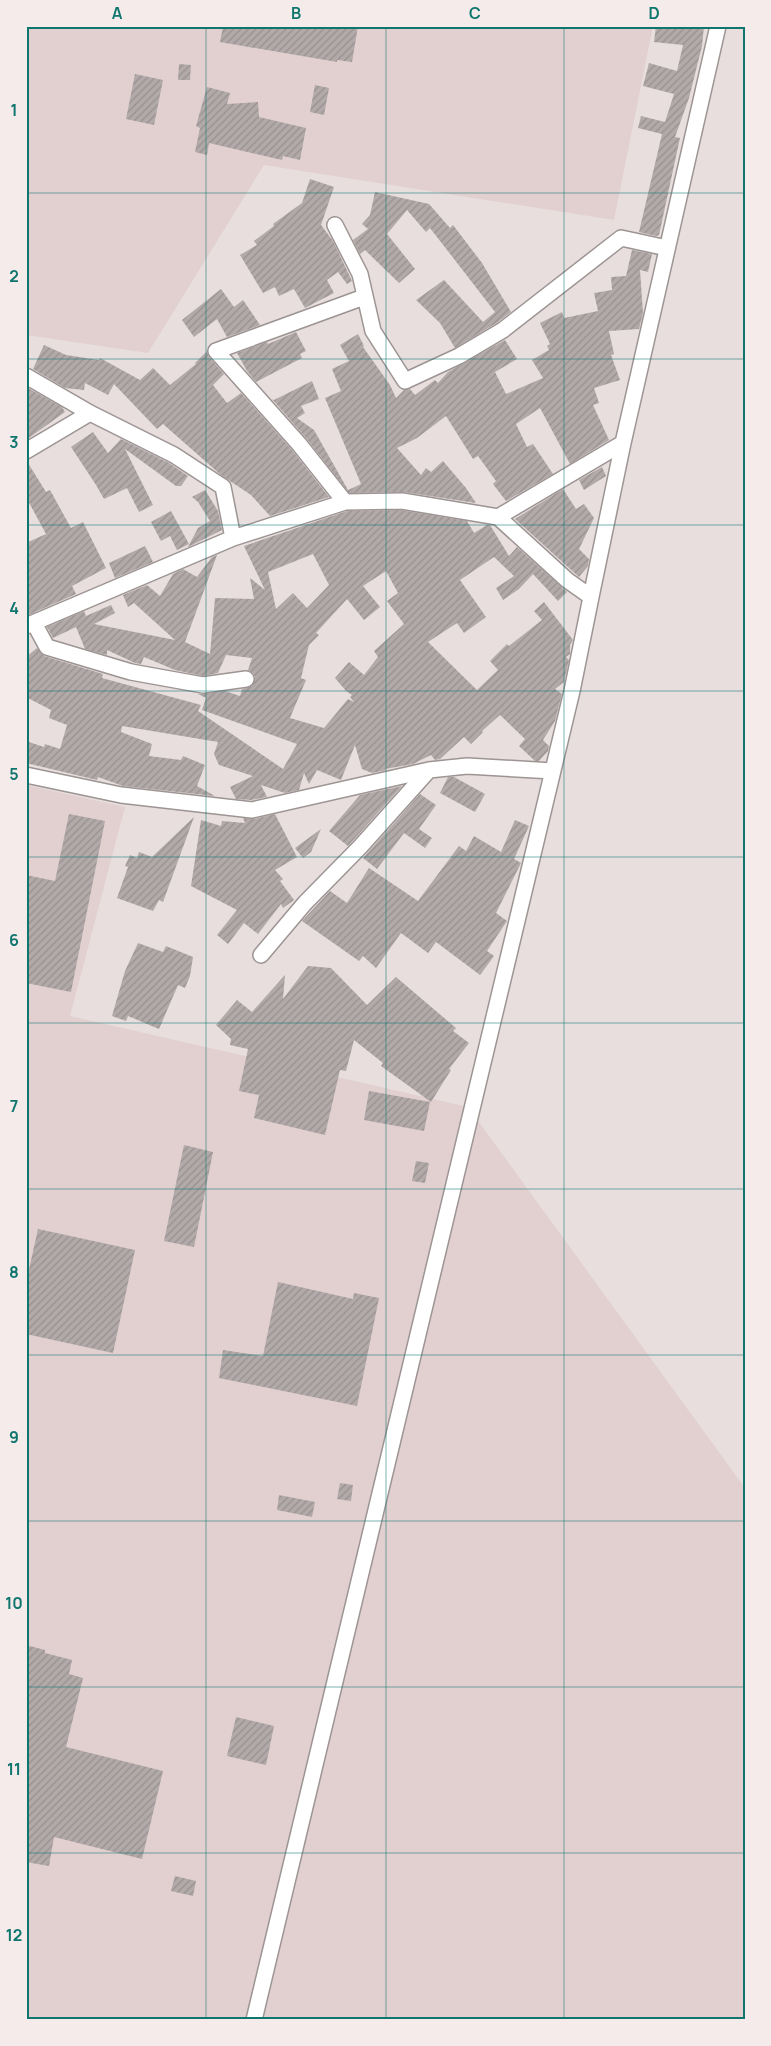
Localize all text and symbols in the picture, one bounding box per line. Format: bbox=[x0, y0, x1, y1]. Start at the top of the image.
text: A bbox=[112, 2, 123, 24]
text: B bbox=[291, 2, 301, 24]
text: C bbox=[469, 2, 481, 24]
text: D bbox=[648, 2, 660, 24]
text: 1 bbox=[10, 99, 18, 121]
text: 2 bbox=[9, 265, 19, 287]
text: 3 bbox=[9, 431, 19, 453]
text: 4 bbox=[9, 597, 19, 619]
text: 5 bbox=[9, 763, 19, 785]
text: 6 bbox=[9, 929, 19, 951]
text: 7 bbox=[10, 1095, 18, 1117]
text: 8 bbox=[9, 1261, 19, 1283]
text: 9 bbox=[9, 1426, 19, 1448]
text: 10 bbox=[5, 1592, 23, 1614]
text: 11 bbox=[7, 1758, 21, 1780]
text: 12 bbox=[6, 1924, 22, 1946]

